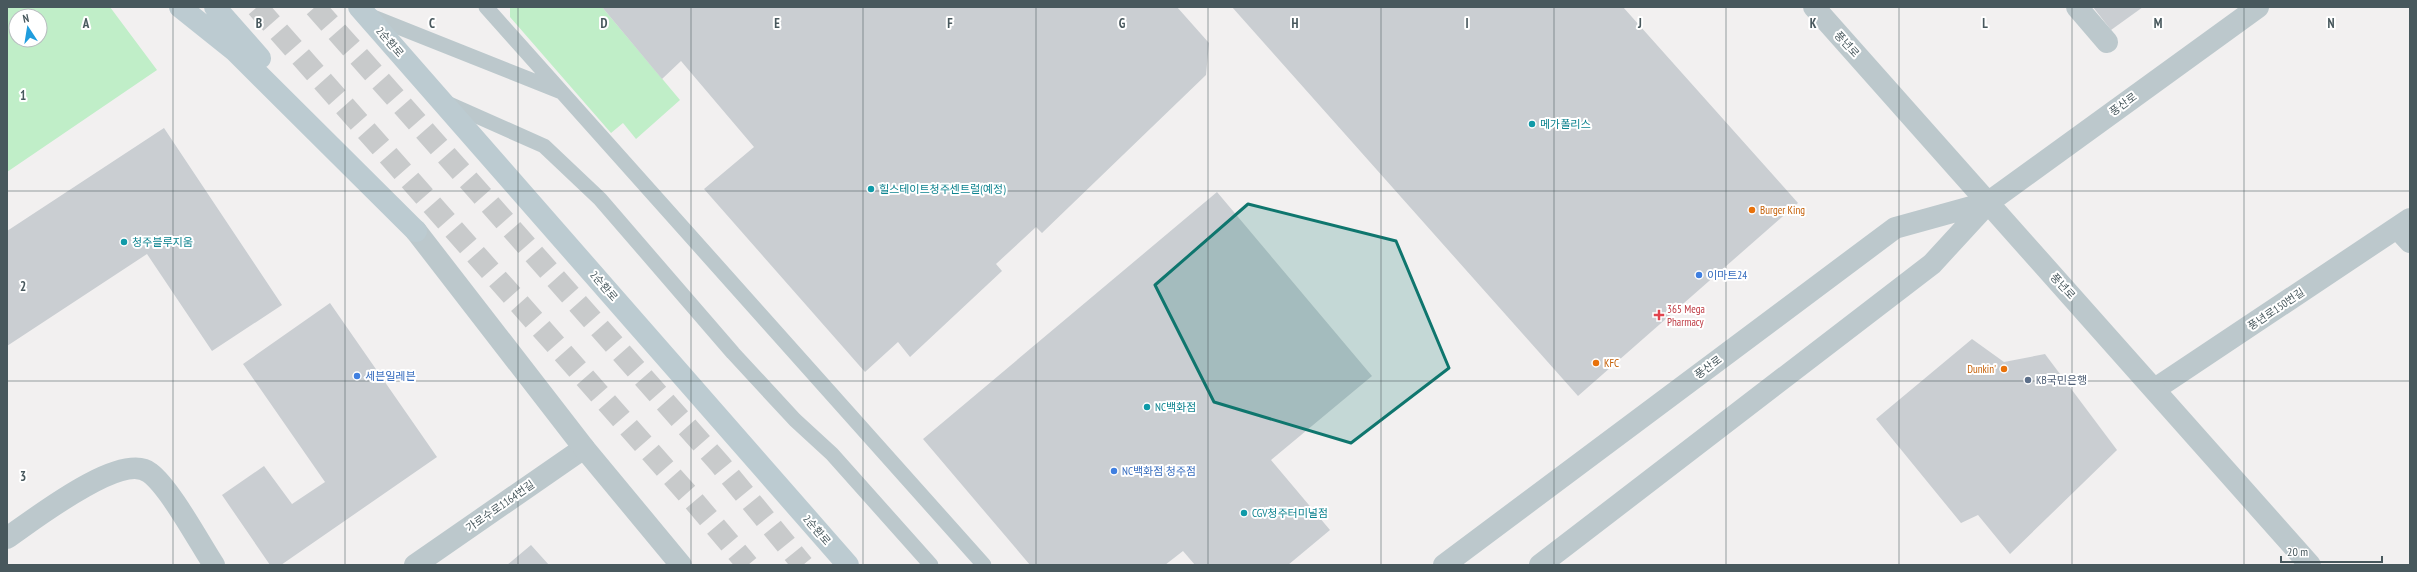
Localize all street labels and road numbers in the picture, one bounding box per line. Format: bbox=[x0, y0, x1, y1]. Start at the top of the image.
street label: 2순환로 bbox=[373, 24, 407, 60]
street label: 풍년로 bbox=[1832, 28, 1862, 60]
street label: 풍산로 bbox=[2107, 89, 2139, 119]
street label: 2순환로 bbox=[587, 268, 621, 304]
street label: 풍년로 bbox=[2048, 270, 2078, 302]
street label: 풍년로150번길 bbox=[2245, 285, 2307, 333]
street label: 풍산로 bbox=[1692, 352, 1724, 382]
street label: 가로수로1164번길 bbox=[463, 477, 537, 535]
street label: 2순환로 bbox=[800, 512, 834, 548]

